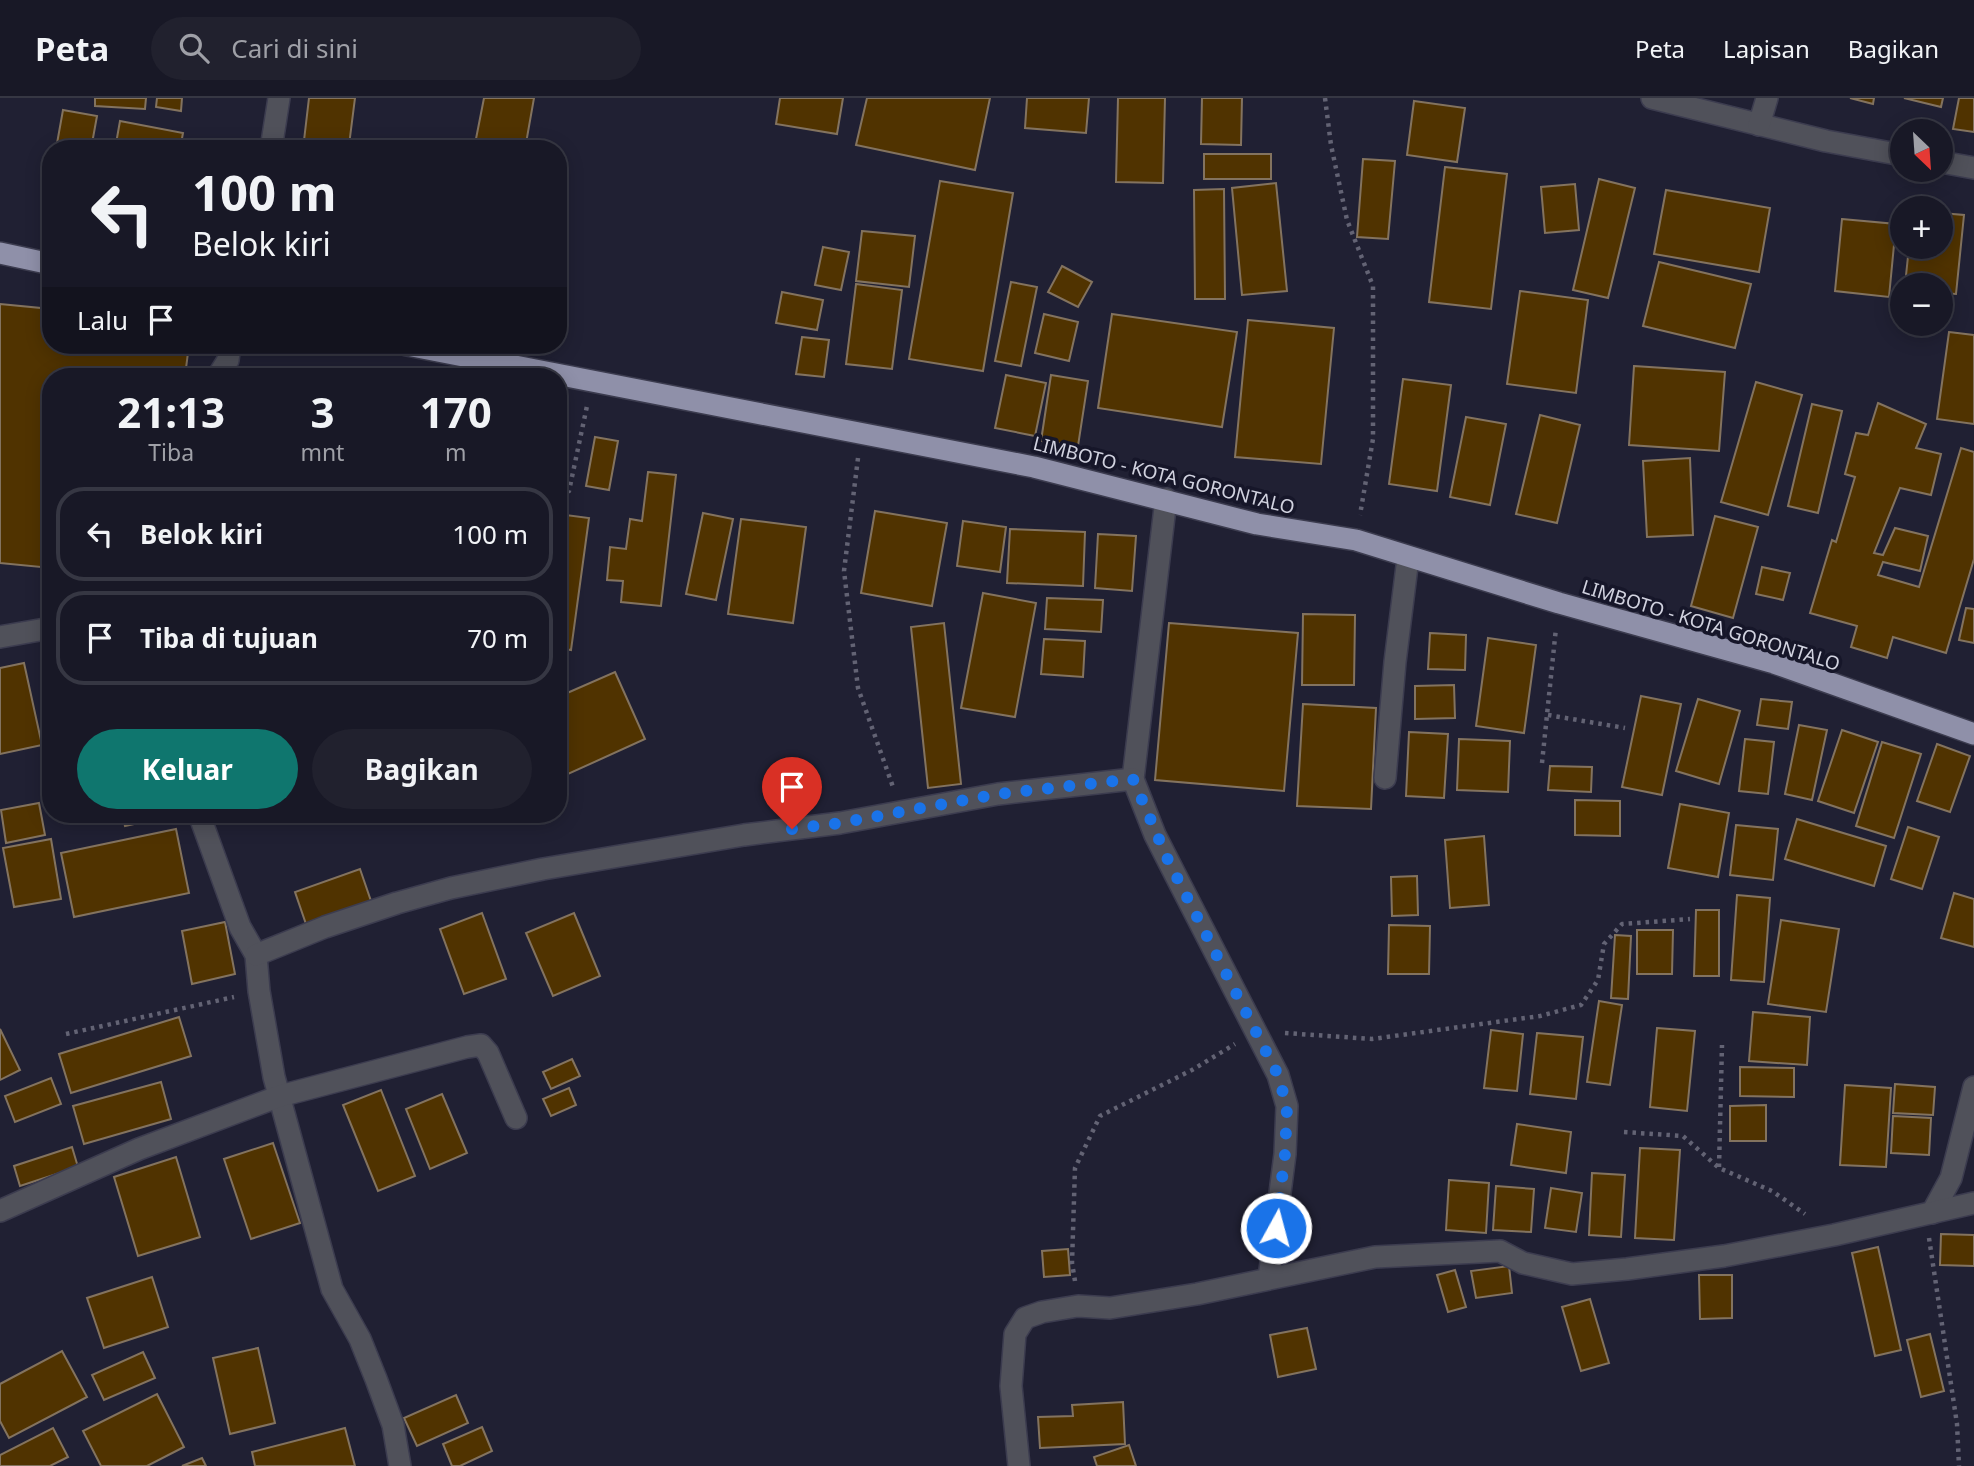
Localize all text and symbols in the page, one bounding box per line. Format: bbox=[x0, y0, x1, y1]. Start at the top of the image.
search box bbox=[151, 17, 641, 80]
text: Peta bbox=[35, 26, 109, 71]
icon: search bbox=[175, 29, 213, 67]
text: Cari di sini bbox=[231, 30, 358, 66]
text: Peta bbox=[1635, 32, 1685, 65]
text: Lapisan bbox=[1723, 32, 1810, 65]
text: Bagikan bbox=[1848, 32, 1939, 65]
north arrow bbox=[1890, 119, 1953, 182]
map controls bbox=[1890, 119, 1953, 336]
text: 100 m bbox=[192, 159, 337, 225]
icon: left bbox=[77, 168, 168, 259]
button: + bbox=[1890, 196, 1953, 259]
text: Belok kiri bbox=[192, 222, 331, 265]
button: − bbox=[1890, 273, 1953, 336]
icon: arrive bbox=[142, 301, 180, 339]
text: Lalu bbox=[77, 302, 128, 338]
text: 21:13 bbox=[117, 383, 225, 440]
text: 3 bbox=[310, 383, 334, 440]
text: 170 bbox=[420, 383, 492, 440]
street label: LIMBOTO - KOTA GORONTALO bbox=[1030, 430, 1298, 520]
text: Tiba bbox=[148, 436, 194, 468]
text: mnt bbox=[300, 436, 344, 468]
text: m bbox=[445, 436, 466, 468]
icon: left bbox=[81, 515, 119, 553]
text: Belok kiri bbox=[140, 516, 263, 552]
text: 100 m bbox=[452, 516, 528, 552]
street label: LIMBOTO - KOTA GORONTALO bbox=[1579, 573, 1843, 677]
icon: arrive bbox=[81, 619, 119, 657]
text: Tiba di tujuan bbox=[140, 620, 318, 656]
text: 70 m bbox=[467, 620, 528, 656]
button: Keluar bbox=[77, 729, 298, 809]
button: Bagikan bbox=[312, 729, 532, 809]
pin bbox=[762, 757, 822, 829]
icon: arrive bbox=[773, 768, 811, 806]
position arrow bbox=[1239, 1191, 1313, 1265]

